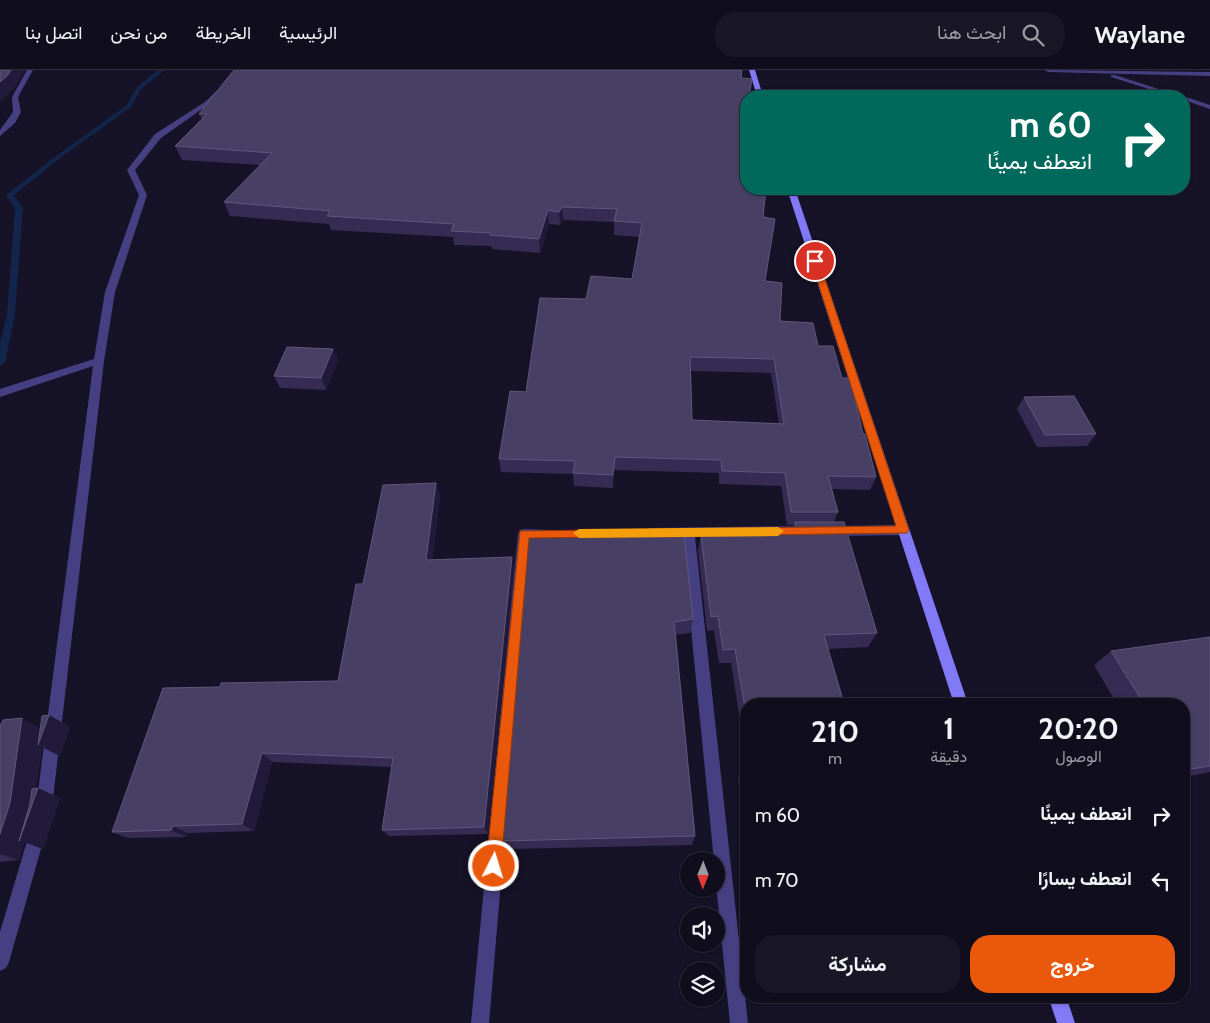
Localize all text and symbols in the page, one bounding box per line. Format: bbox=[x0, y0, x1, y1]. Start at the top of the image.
search box bbox=[715, 12, 1065, 57]
text: Waylane bbox=[1095, 20, 1185, 49]
text: ابحث هنا bbox=[937, 21, 1007, 44]
icon: search bbox=[1019, 21, 1047, 49]
text: اتصل بنا bbox=[25, 22, 82, 44]
text: من نحن bbox=[110, 22, 167, 44]
text: الخريطة bbox=[195, 22, 251, 44]
text: الرئيسية bbox=[279, 22, 337, 44]
text: 60 m bbox=[1009, 103, 1092, 146]
icon: right bbox=[1110, 110, 1175, 175]
text: انعطف يمينًا bbox=[987, 148, 1092, 175]
pin bbox=[794, 240, 836, 282]
icon: arrive bbox=[801, 247, 829, 275]
text: 1 bbox=[943, 710, 954, 747]
text: 20:20 bbox=[1038, 710, 1119, 747]
text: 210 bbox=[811, 713, 859, 750]
text: دقيقة bbox=[930, 747, 967, 766]
text: الوصول bbox=[1056, 747, 1102, 766]
text: m bbox=[828, 749, 842, 768]
text: انعطف يمينًا bbox=[1040, 802, 1132, 825]
icon: right bbox=[1147, 802, 1175, 830]
text: 60 m bbox=[755, 804, 800, 827]
position arrow bbox=[467, 839, 519, 891]
north arrow bbox=[680, 852, 725, 898]
map controls bbox=[680, 852, 725, 1007]
text: انعطف يسارًا bbox=[1038, 867, 1132, 890]
icon: left bbox=[1147, 867, 1175, 895]
text: 70 m bbox=[755, 869, 799, 892]
button: sound bbox=[680, 907, 725, 952]
button: مشاركة bbox=[755, 935, 960, 993]
button: خروج bbox=[970, 935, 1175, 993]
button: layers bbox=[680, 962, 725, 1007]

